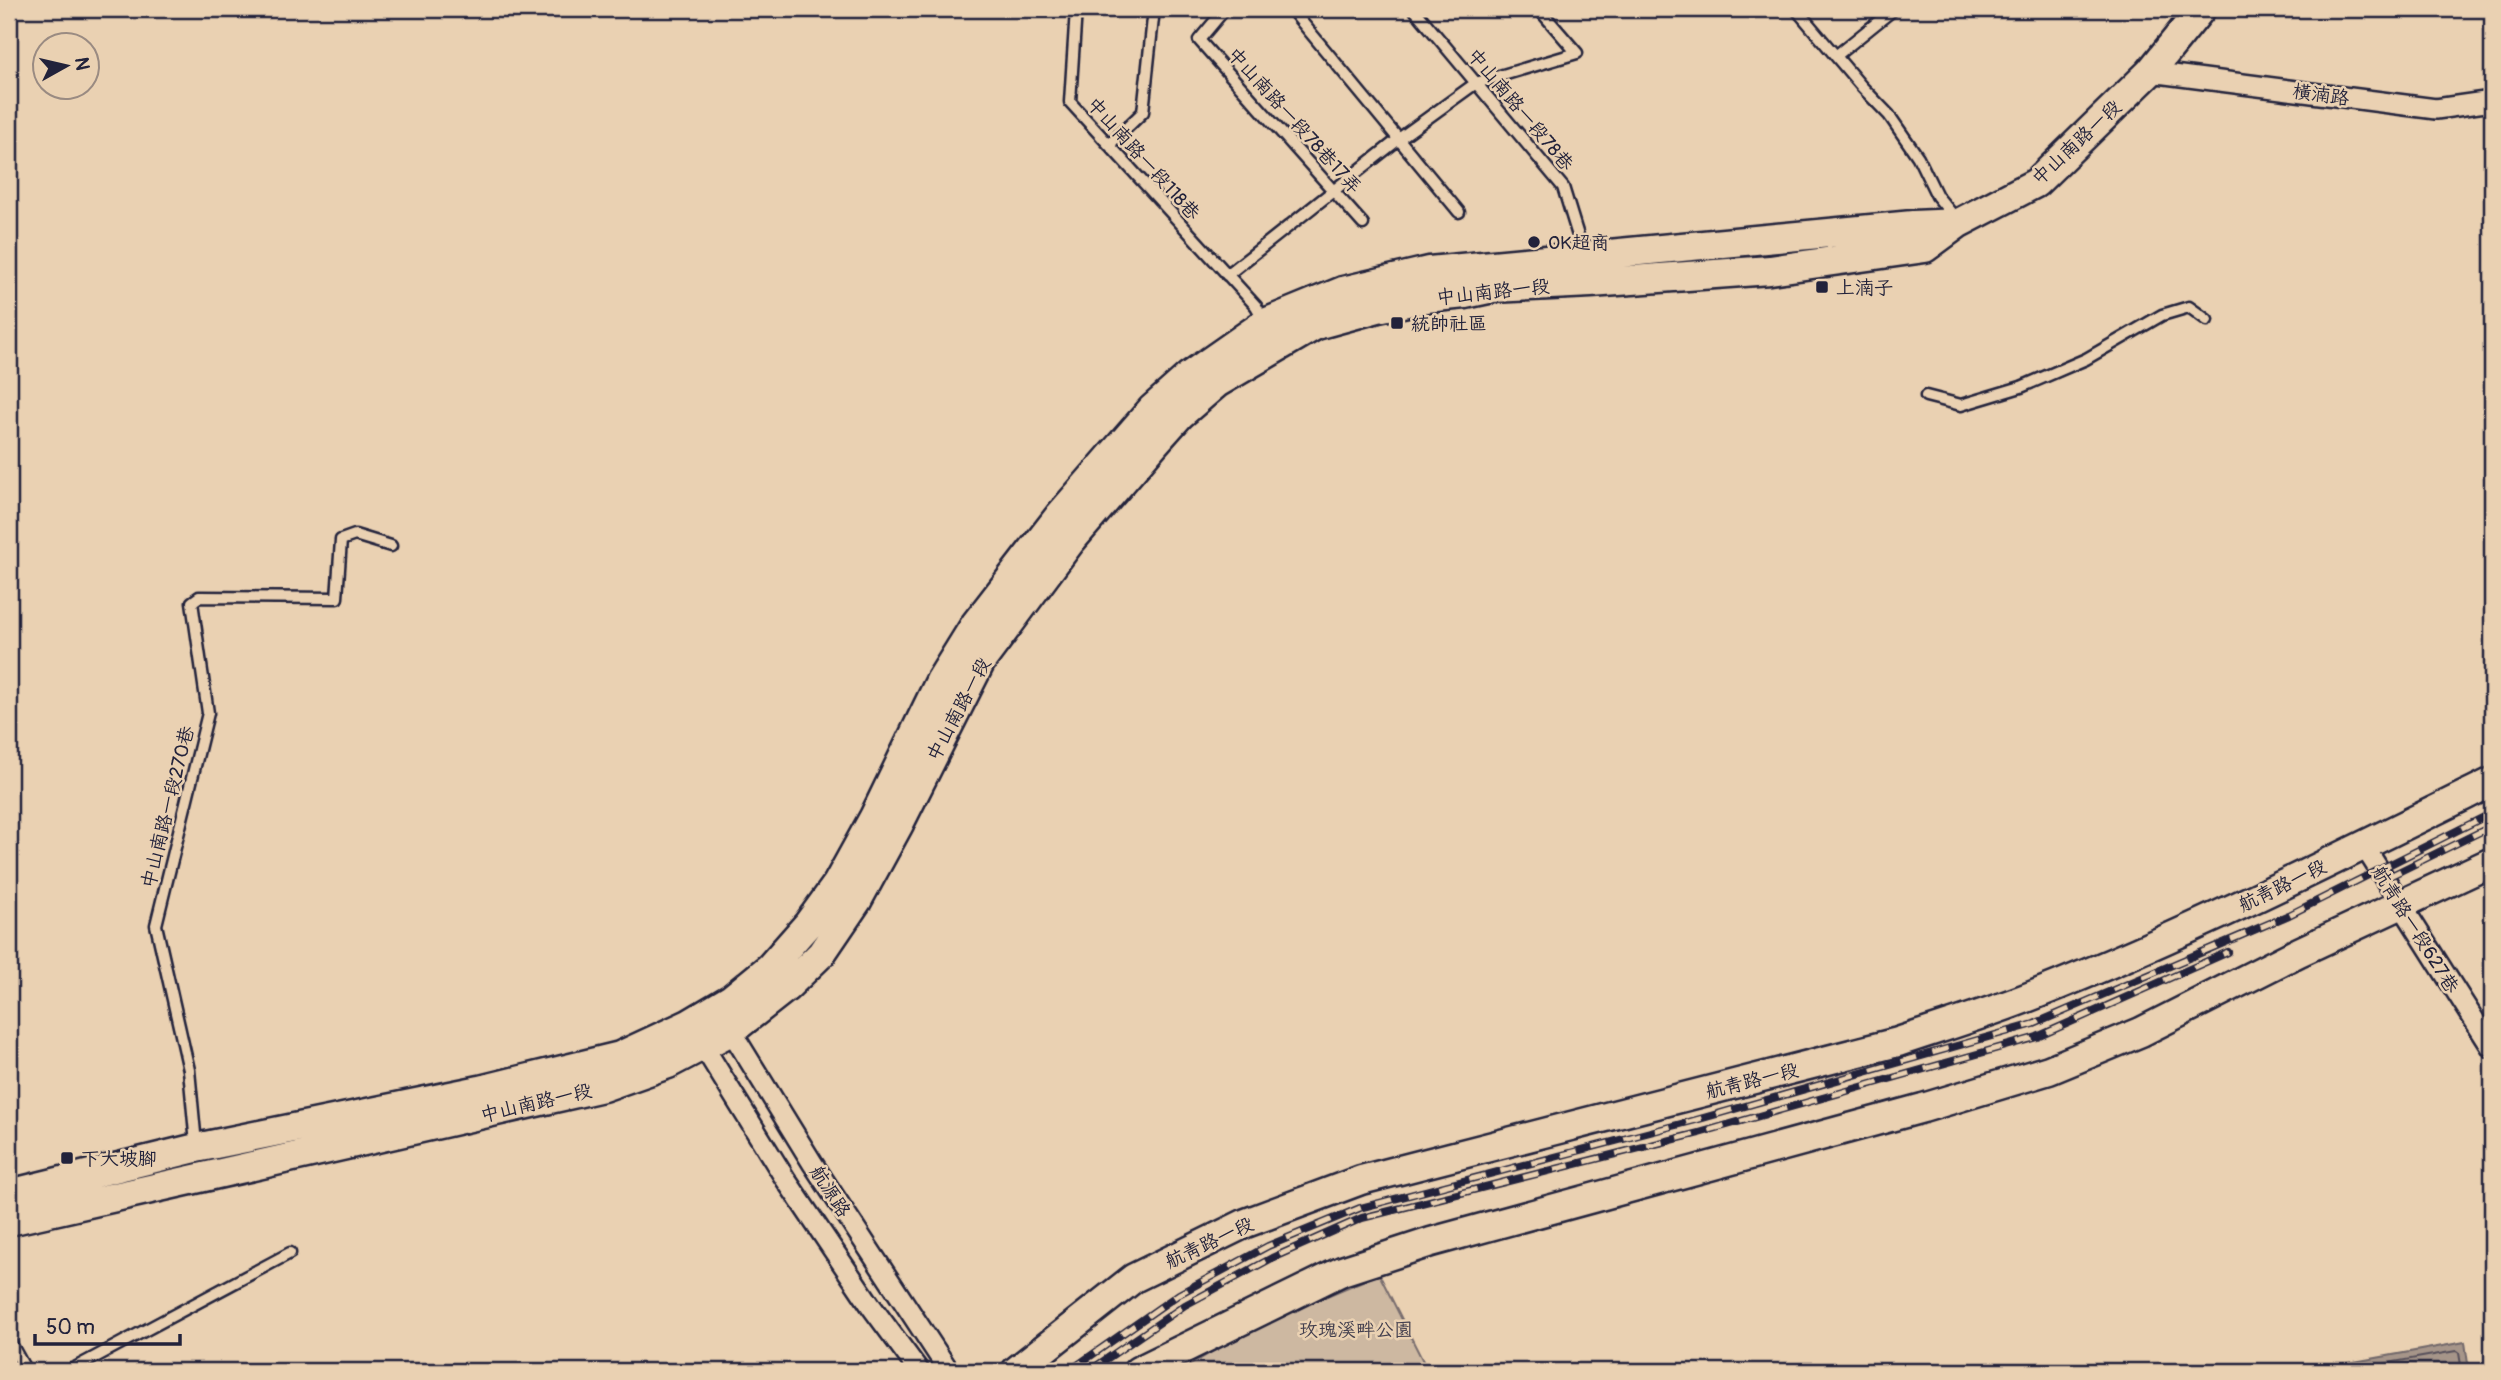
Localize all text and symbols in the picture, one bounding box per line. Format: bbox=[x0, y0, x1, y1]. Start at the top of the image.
north arrow bbox=[32, 32, 102, 102]
street label: 中山南路一段78巷17弄 bbox=[1222, 42, 1366, 199]
street label: 中山南路一段78巷 bbox=[1462, 43, 1578, 176]
text: N bbox=[69, 56, 95, 72]
street label: 橫湳路 bbox=[2291, 79, 2351, 111]
street label: 中山南路一段118巷 bbox=[1082, 92, 1205, 225]
street label: 中山南路一段 bbox=[2027, 95, 2127, 190]
place label: OK超商 bbox=[1548, 231, 1610, 255]
marker: OK超商 bbox=[1526, 234, 1542, 250]
street label: 中山南路一段 bbox=[1435, 274, 1551, 310]
place label: 上湳子 bbox=[1836, 276, 1893, 300]
marker: 上湳子 bbox=[1814, 279, 1830, 295]
place label: 統帥社區 bbox=[1411, 312, 1487, 336]
marker: 統帥社區 bbox=[1389, 315, 1405, 331]
street label: 中山南路一段 bbox=[922, 654, 996, 765]
street label: 中山南路一段270巷 bbox=[136, 723, 200, 891]
street label: 航青路一段 bbox=[2234, 854, 2330, 918]
street label: 航青路一段627巷 bbox=[2366, 861, 2464, 998]
street label: 航青路一段 bbox=[1703, 1058, 1801, 1104]
street label: 中山南路一段 bbox=[478, 1078, 594, 1127]
place label: 下大坡腳 bbox=[81, 1147, 157, 1171]
marker: 下大坡腳 bbox=[59, 1150, 75, 1166]
street label: 航源路 bbox=[805, 1161, 856, 1222]
street label: 航青路一段 bbox=[1161, 1212, 1258, 1274]
scale bar bbox=[35, 1303, 180, 1347]
text: 50 m bbox=[46, 1314, 95, 1341]
park label: 玫瑰溪畔公園 bbox=[1299, 1318, 1413, 1342]

